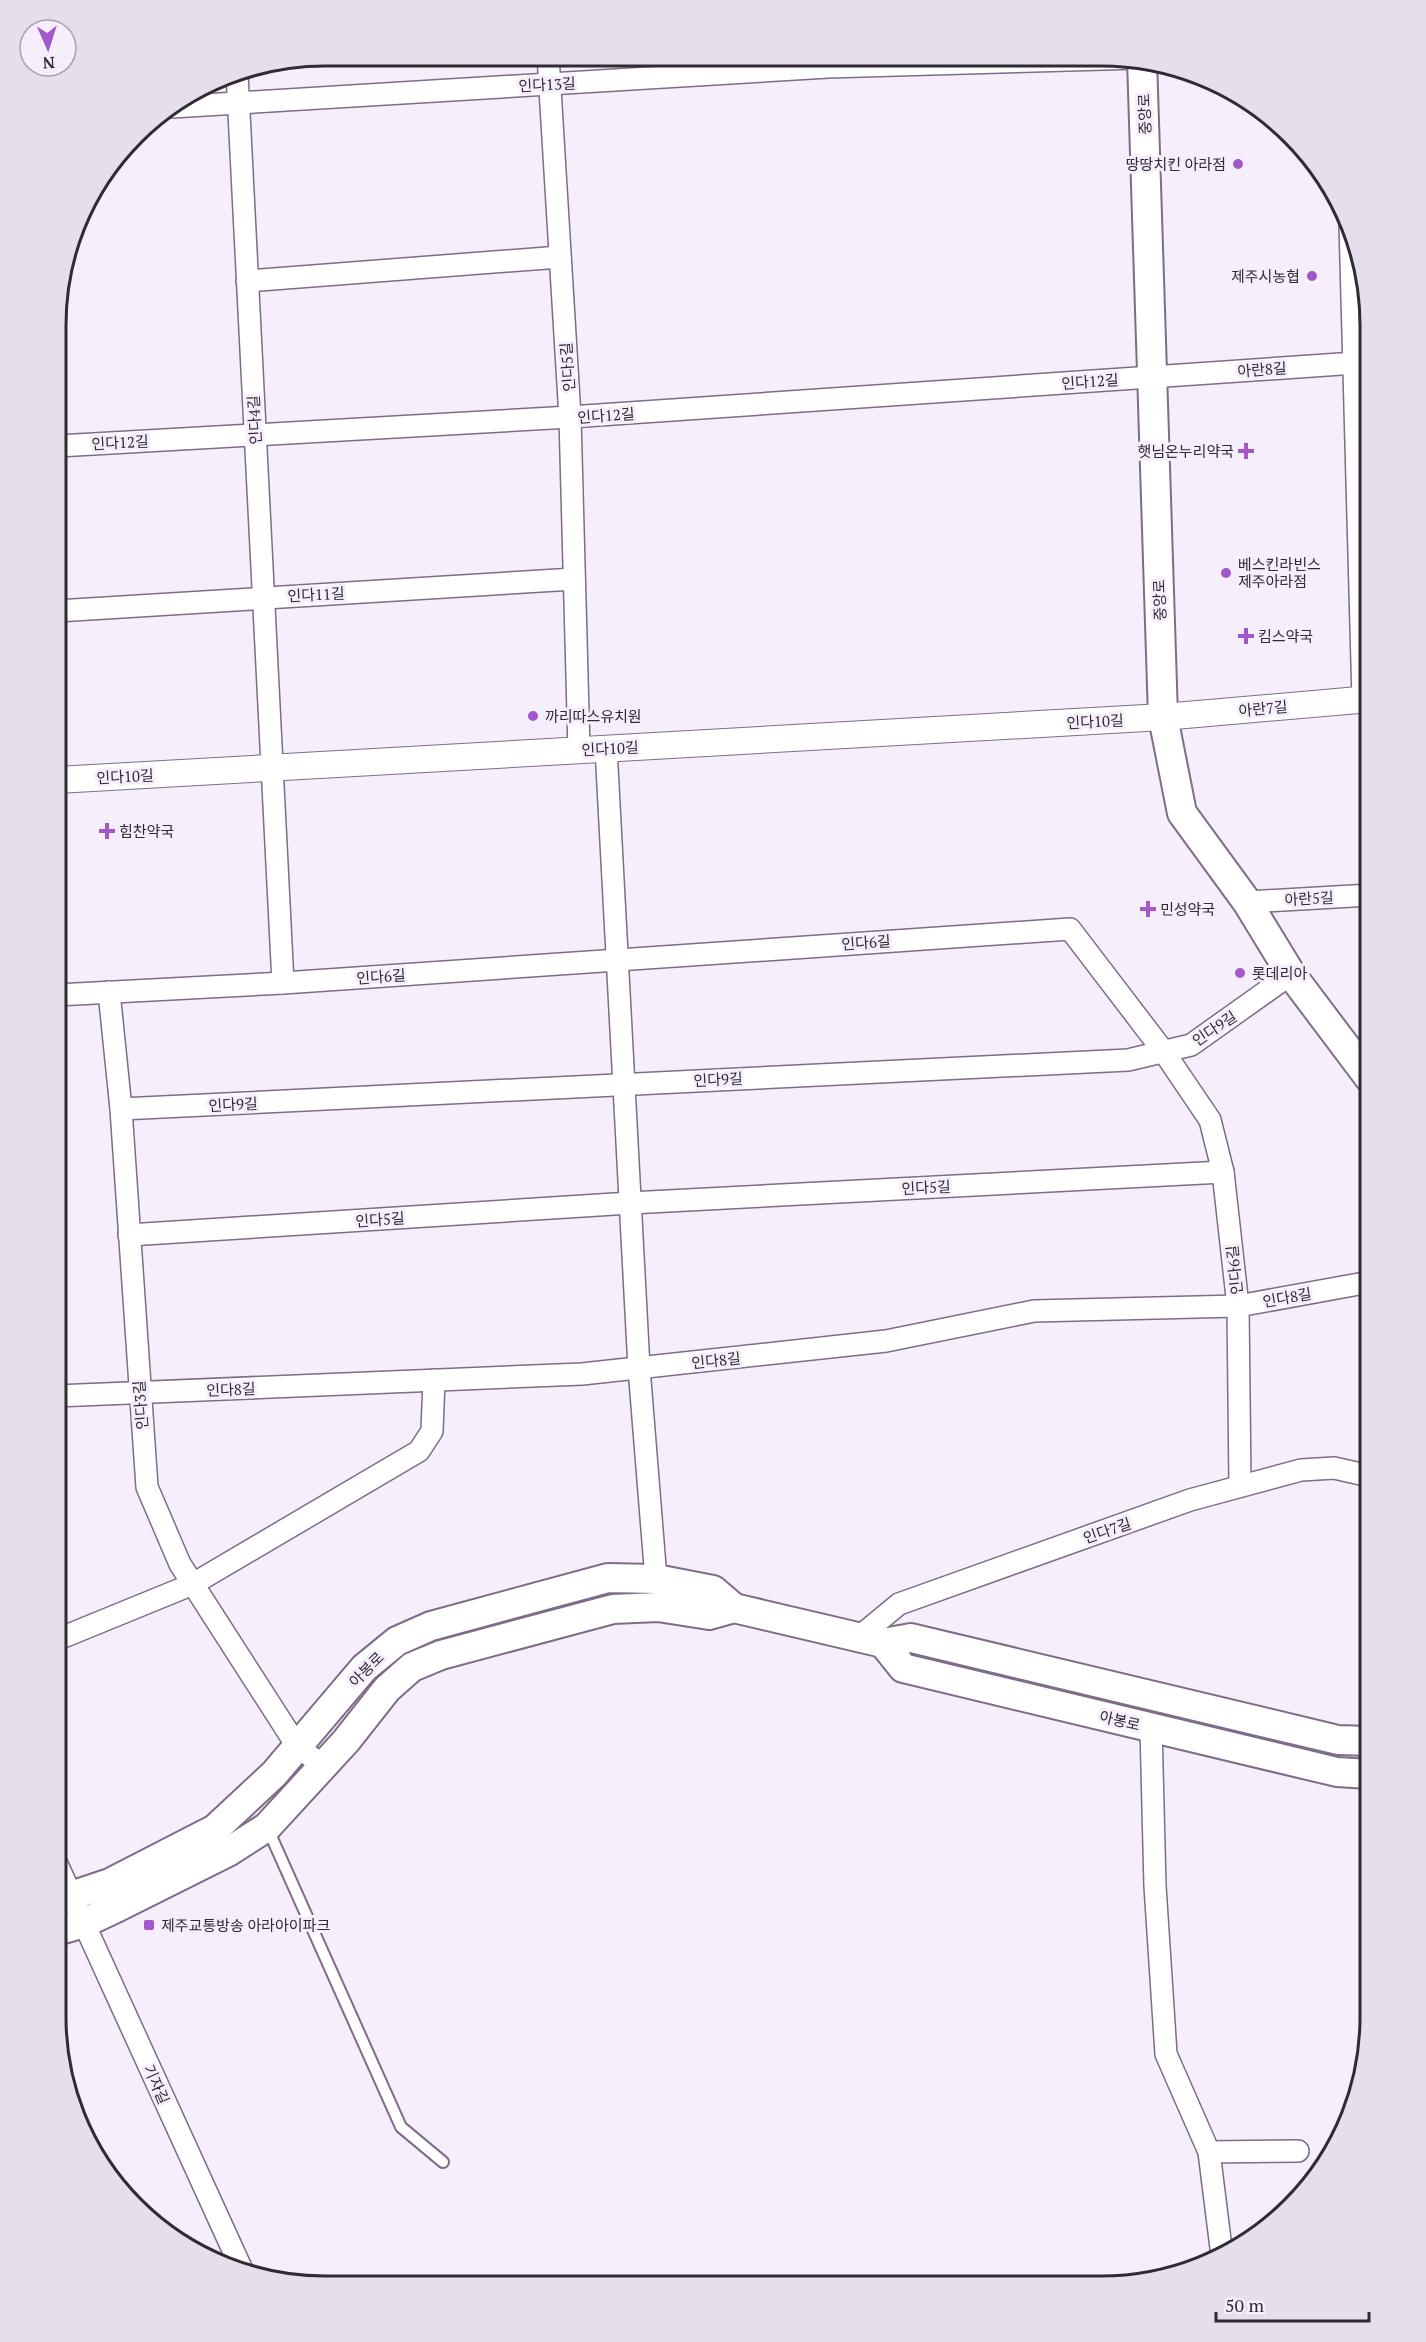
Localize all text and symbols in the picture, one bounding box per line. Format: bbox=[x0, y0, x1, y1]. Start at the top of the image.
north arrow bbox=[18, 18, 78, 78]
text: N bbox=[42, 52, 55, 74]
street label: 인다13길 bbox=[518, 73, 576, 95]
street label: 중앙로 bbox=[1133, 93, 1155, 135]
place label: 땅땅치킨 아라점 bbox=[1126, 154, 1226, 174]
marker: 땅땅치킨 아라점 bbox=[1231, 157, 1245, 171]
place label: 제주시농협 bbox=[1231, 266, 1300, 286]
marker: 제주시농협 bbox=[1305, 269, 1319, 283]
street label: 인다5길 bbox=[555, 342, 579, 392]
street label: 아란8길 bbox=[1237, 357, 1287, 381]
street label: 인다12길 bbox=[1061, 369, 1119, 393]
street label: 인다4길 bbox=[243, 395, 265, 445]
street label: 인다12길 bbox=[577, 403, 635, 427]
street label: 인다12길 bbox=[91, 431, 149, 453]
place label: 햇님온누리약국 bbox=[1137, 441, 1234, 461]
marker: 햇님온누리약국 bbox=[1239, 444, 1253, 458]
place label: 베스킨라빈스 제주아라점 bbox=[1238, 554, 1321, 591]
marker: 베스킨라빈스 제주아라점 bbox=[1219, 566, 1233, 580]
street label: 중앙로 bbox=[1148, 579, 1170, 621]
street label: 인다11길 bbox=[287, 583, 345, 605]
place label: 킴스약국 bbox=[1258, 626, 1313, 646]
marker: 킴스약국 bbox=[1239, 629, 1253, 643]
street label: 아란7길 bbox=[1238, 696, 1288, 720]
place label: 까리따스유치원 bbox=[545, 706, 642, 726]
marker: 까리따스유치원 bbox=[526, 709, 540, 723]
street label: 인다10길 bbox=[1066, 710, 1124, 732]
street label: 인다10길 bbox=[581, 737, 639, 759]
street label: 인다10길 bbox=[96, 765, 154, 787]
place label: 힘찬약국 bbox=[119, 821, 174, 841]
marker: 힘찬약국 bbox=[100, 824, 114, 838]
street label: 아란5길 bbox=[1284, 887, 1334, 909]
place label: 민성약국 bbox=[1160, 899, 1215, 919]
marker: 민성약국 bbox=[1141, 902, 1155, 916]
street label: 인다6길 bbox=[841, 930, 891, 954]
place label: 롯데리아 bbox=[1252, 963, 1307, 983]
street label: 인다6길 bbox=[356, 964, 406, 988]
marker: 롯데리아 bbox=[1233, 966, 1247, 980]
street label: 인다9길 bbox=[1188, 1006, 1240, 1050]
street label: 인다9길 bbox=[693, 1068, 743, 1090]
street label: 인다9길 bbox=[208, 1093, 258, 1115]
street label: 인다5길 bbox=[901, 1176, 951, 1198]
street label: 인다5길 bbox=[355, 1207, 405, 1231]
street label: 인다6길 bbox=[1221, 1244, 1247, 1296]
street label: 인다8길 bbox=[1261, 1283, 1313, 1311]
street label: 인다8길 bbox=[690, 1347, 742, 1373]
street label: 인다8길 bbox=[206, 1378, 256, 1400]
street label: 인다3길 bbox=[128, 1380, 152, 1430]
street label: 인다7길 bbox=[1080, 1513, 1134, 1547]
street label: 아봉로 bbox=[344, 1647, 388, 1691]
street label: 아봉로 bbox=[1098, 1706, 1142, 1734]
place label: 제주교통방송 아라아이파크 bbox=[161, 1915, 330, 1935]
marker: 제주교통방송 아라아이파크 bbox=[142, 1918, 156, 1932]
street label: 기자길 bbox=[139, 2061, 175, 2107]
scale bar bbox=[1216, 2285, 1369, 2323]
text: 50 m bbox=[1225, 2293, 1265, 2317]

